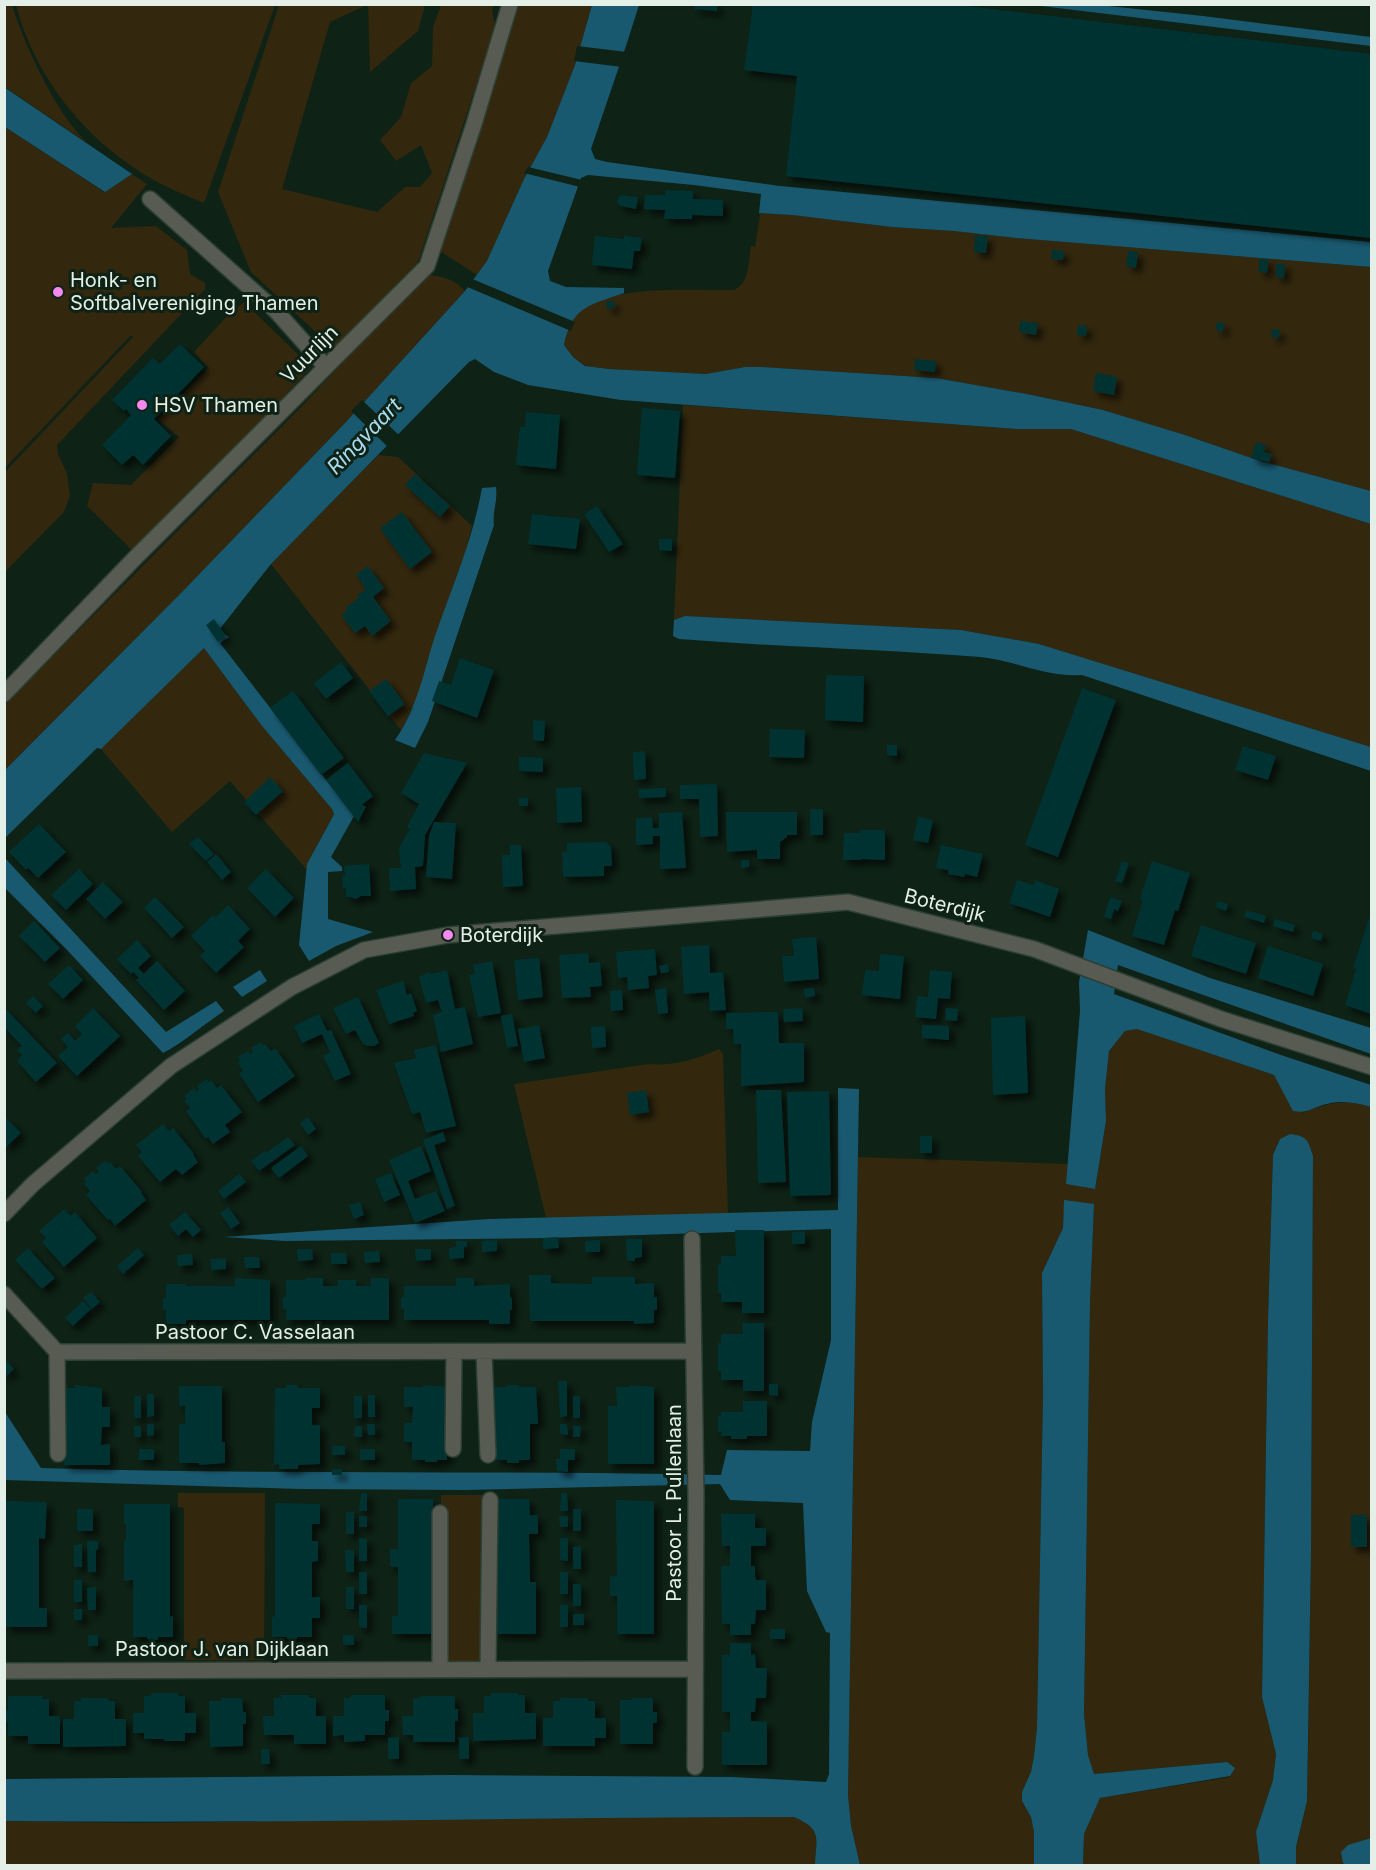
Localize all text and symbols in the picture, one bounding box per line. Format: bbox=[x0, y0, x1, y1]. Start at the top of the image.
place label: Honk- en Softbalvereniging Thamen bbox=[70, 268, 319, 315]
marker: Honk- en Softbalvereniging Thamen bbox=[51, 285, 65, 299]
street label: Vuurlijn bbox=[275, 320, 343, 388]
water label: Ringvaart bbox=[322, 392, 407, 479]
place label: HSV Thamen bbox=[154, 393, 278, 417]
marker: HSV Thamen bbox=[135, 398, 149, 412]
street label: Boterdijk bbox=[902, 883, 988, 927]
place label: Boterdijk bbox=[460, 923, 543, 947]
marker: Boterdijk bbox=[441, 928, 455, 942]
street label: Pastoor C. Vasselaan bbox=[155, 1320, 355, 1344]
street label: Pastoor L. Pullenlaan bbox=[662, 1404, 686, 1602]
street label: Pastoor J. van Dijklaan bbox=[115, 1637, 329, 1661]

